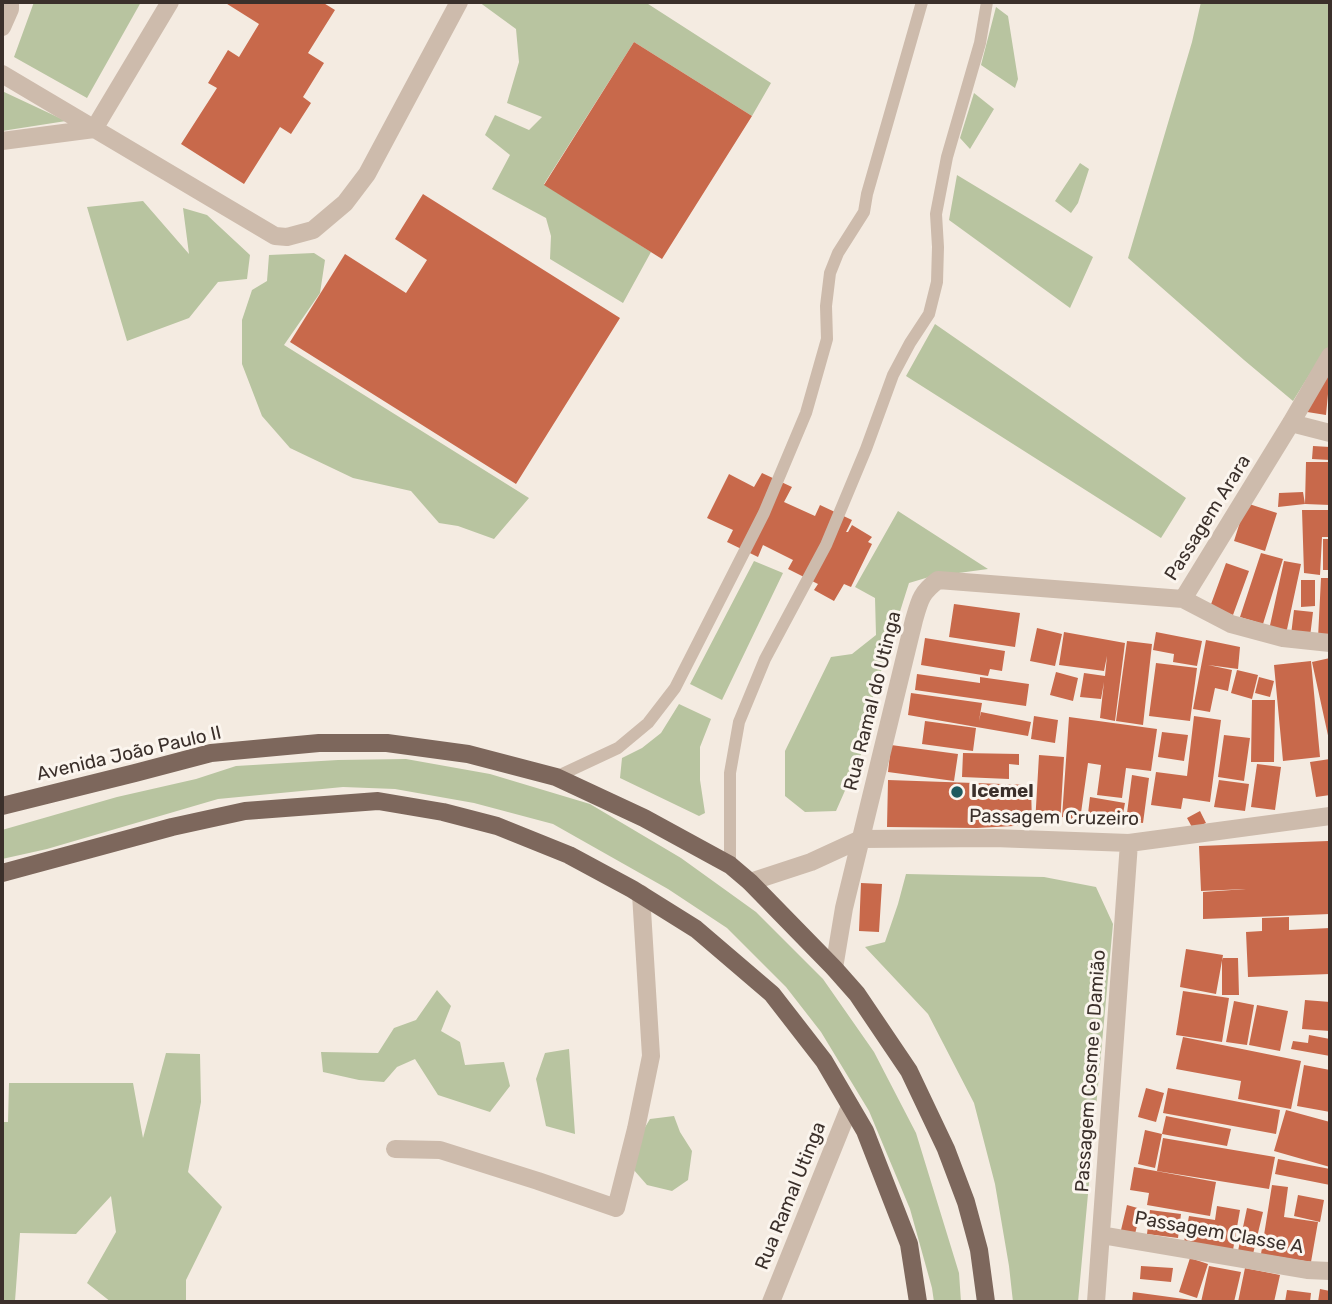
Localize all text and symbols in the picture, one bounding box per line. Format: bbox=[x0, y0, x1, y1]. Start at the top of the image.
street label: Passagem Arara bbox=[1160, 451, 1256, 585]
street label: Rua Ramal do Utinga bbox=[840, 609, 906, 793]
street label: Avenida João Paulo II bbox=[34, 722, 224, 786]
place label: Icemel bbox=[971, 781, 1034, 803]
marker: Icemel bbox=[949, 784, 965, 800]
street label: Passagem Cruzeiro bbox=[969, 805, 1139, 831]
street label: Passagem Cosme e Damião bbox=[1071, 949, 1111, 1193]
street label: Rua Ramal Utinga bbox=[751, 1119, 831, 1273]
street label: Passagem Classe A bbox=[1133, 1207, 1305, 1259]

